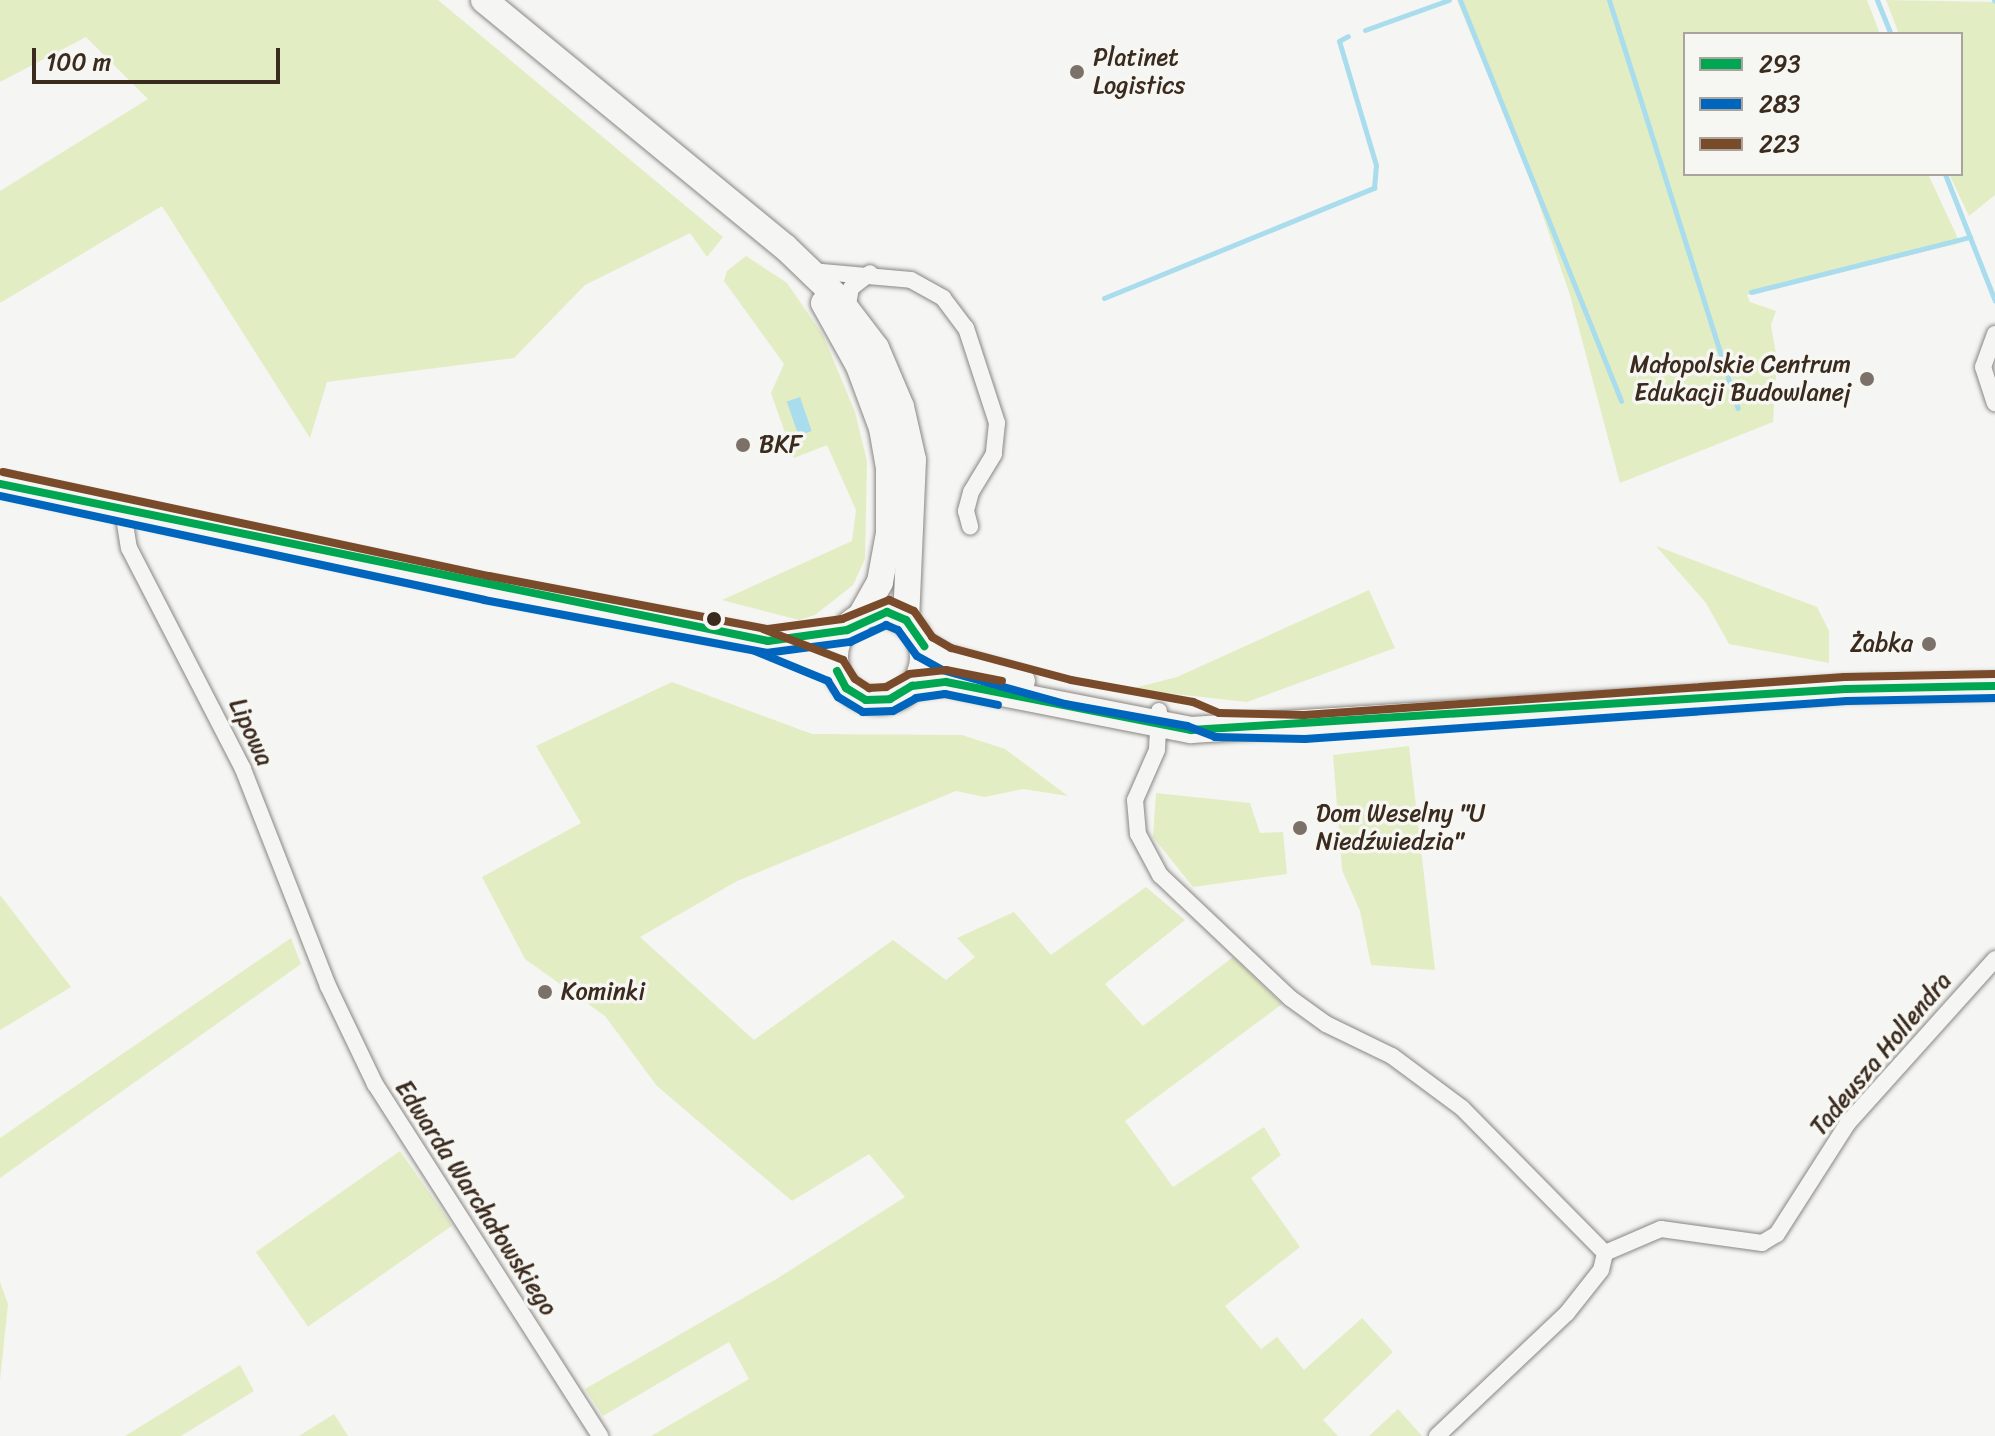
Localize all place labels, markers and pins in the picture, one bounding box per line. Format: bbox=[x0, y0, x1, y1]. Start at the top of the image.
place label: Platinet Logistics bbox=[1093, 44, 1185, 100]
marker: Platinet Logistics bbox=[1068, 63, 1086, 81]
place label: Małopolskie Centrum Edukacji Budowlanej bbox=[1628, 351, 1851, 407]
marker: Małopolskie Centrum Edukacji Budowlanej bbox=[1858, 370, 1876, 388]
place label: BKF bbox=[759, 431, 802, 459]
marker: BKF bbox=[734, 436, 752, 454]
unlabelled marker bbox=[706, 611, 722, 627]
place label: Żabka bbox=[1850, 630, 1913, 658]
marker: Żabka bbox=[1920, 635, 1938, 653]
place label: Dom Weselny "U Niedźwiedzia" bbox=[1316, 800, 1486, 856]
marker: Dom Weselny "U Niedźwiedzia" bbox=[1291, 819, 1309, 837]
place label: Kominki bbox=[561, 978, 645, 1006]
marker: Kominki bbox=[536, 983, 554, 1001]

